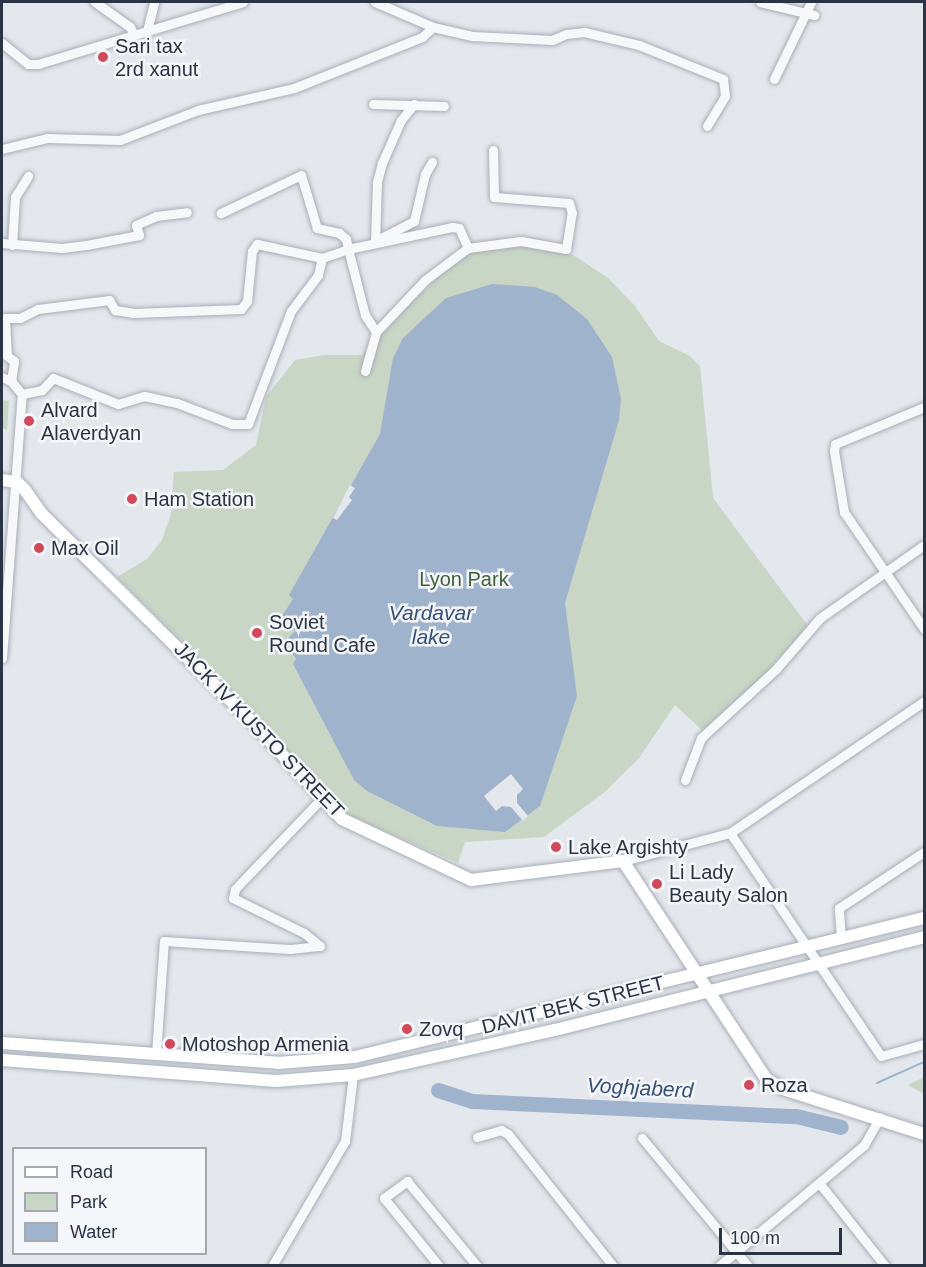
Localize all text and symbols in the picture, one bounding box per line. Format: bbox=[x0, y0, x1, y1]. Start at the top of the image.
place label: Sari tax 2rd xanut bbox=[115, 34, 198, 81]
marker: Sari tax 2rd xanut bbox=[96, 50, 110, 64]
place label: Alvard Alaverdyan bbox=[41, 398, 141, 445]
marker: Alvard Alaverdyan bbox=[22, 414, 36, 428]
place label: Ham Station bbox=[144, 487, 254, 511]
marker: Ham Station bbox=[125, 492, 139, 506]
place label: Max Oil bbox=[51, 536, 119, 560]
marker: Max Oil bbox=[32, 541, 46, 555]
park label: Lyon Park bbox=[419, 567, 509, 591]
water label: Vardavar lake bbox=[389, 600, 473, 650]
place label: Soviet Round Cafe bbox=[269, 610, 376, 657]
marker: Soviet Round Cafe bbox=[250, 626, 264, 640]
street label: JACK IV KUSTO STREET bbox=[169, 637, 349, 823]
place label: Lake Argishty bbox=[568, 835, 689, 859]
marker: Lake Argishty bbox=[549, 840, 563, 854]
place label: Li Lady Beauty Salon bbox=[669, 861, 788, 908]
marker: Li Lady Beauty Salon bbox=[650, 877, 664, 891]
street label: DAVIT BEK STREET bbox=[479, 971, 667, 1039]
place label: Zovq bbox=[419, 1017, 463, 1041]
marker: Zovq bbox=[400, 1022, 414, 1036]
place label: Motoshop Armenia bbox=[182, 1032, 350, 1056]
marker: Motoshop Armenia bbox=[163, 1037, 177, 1051]
water label: Voghjaberd bbox=[586, 1073, 694, 1103]
place label: Roza bbox=[761, 1073, 808, 1097]
marker: Roza bbox=[742, 1078, 756, 1092]
legend bbox=[12, 1147, 207, 1255]
text: Road bbox=[70, 1162, 113, 1182]
text: Park bbox=[70, 1192, 107, 1212]
scale bar bbox=[722, 1216, 845, 1254]
text: Water bbox=[70, 1222, 117, 1242]
text: 100 m bbox=[730, 1228, 780, 1248]

